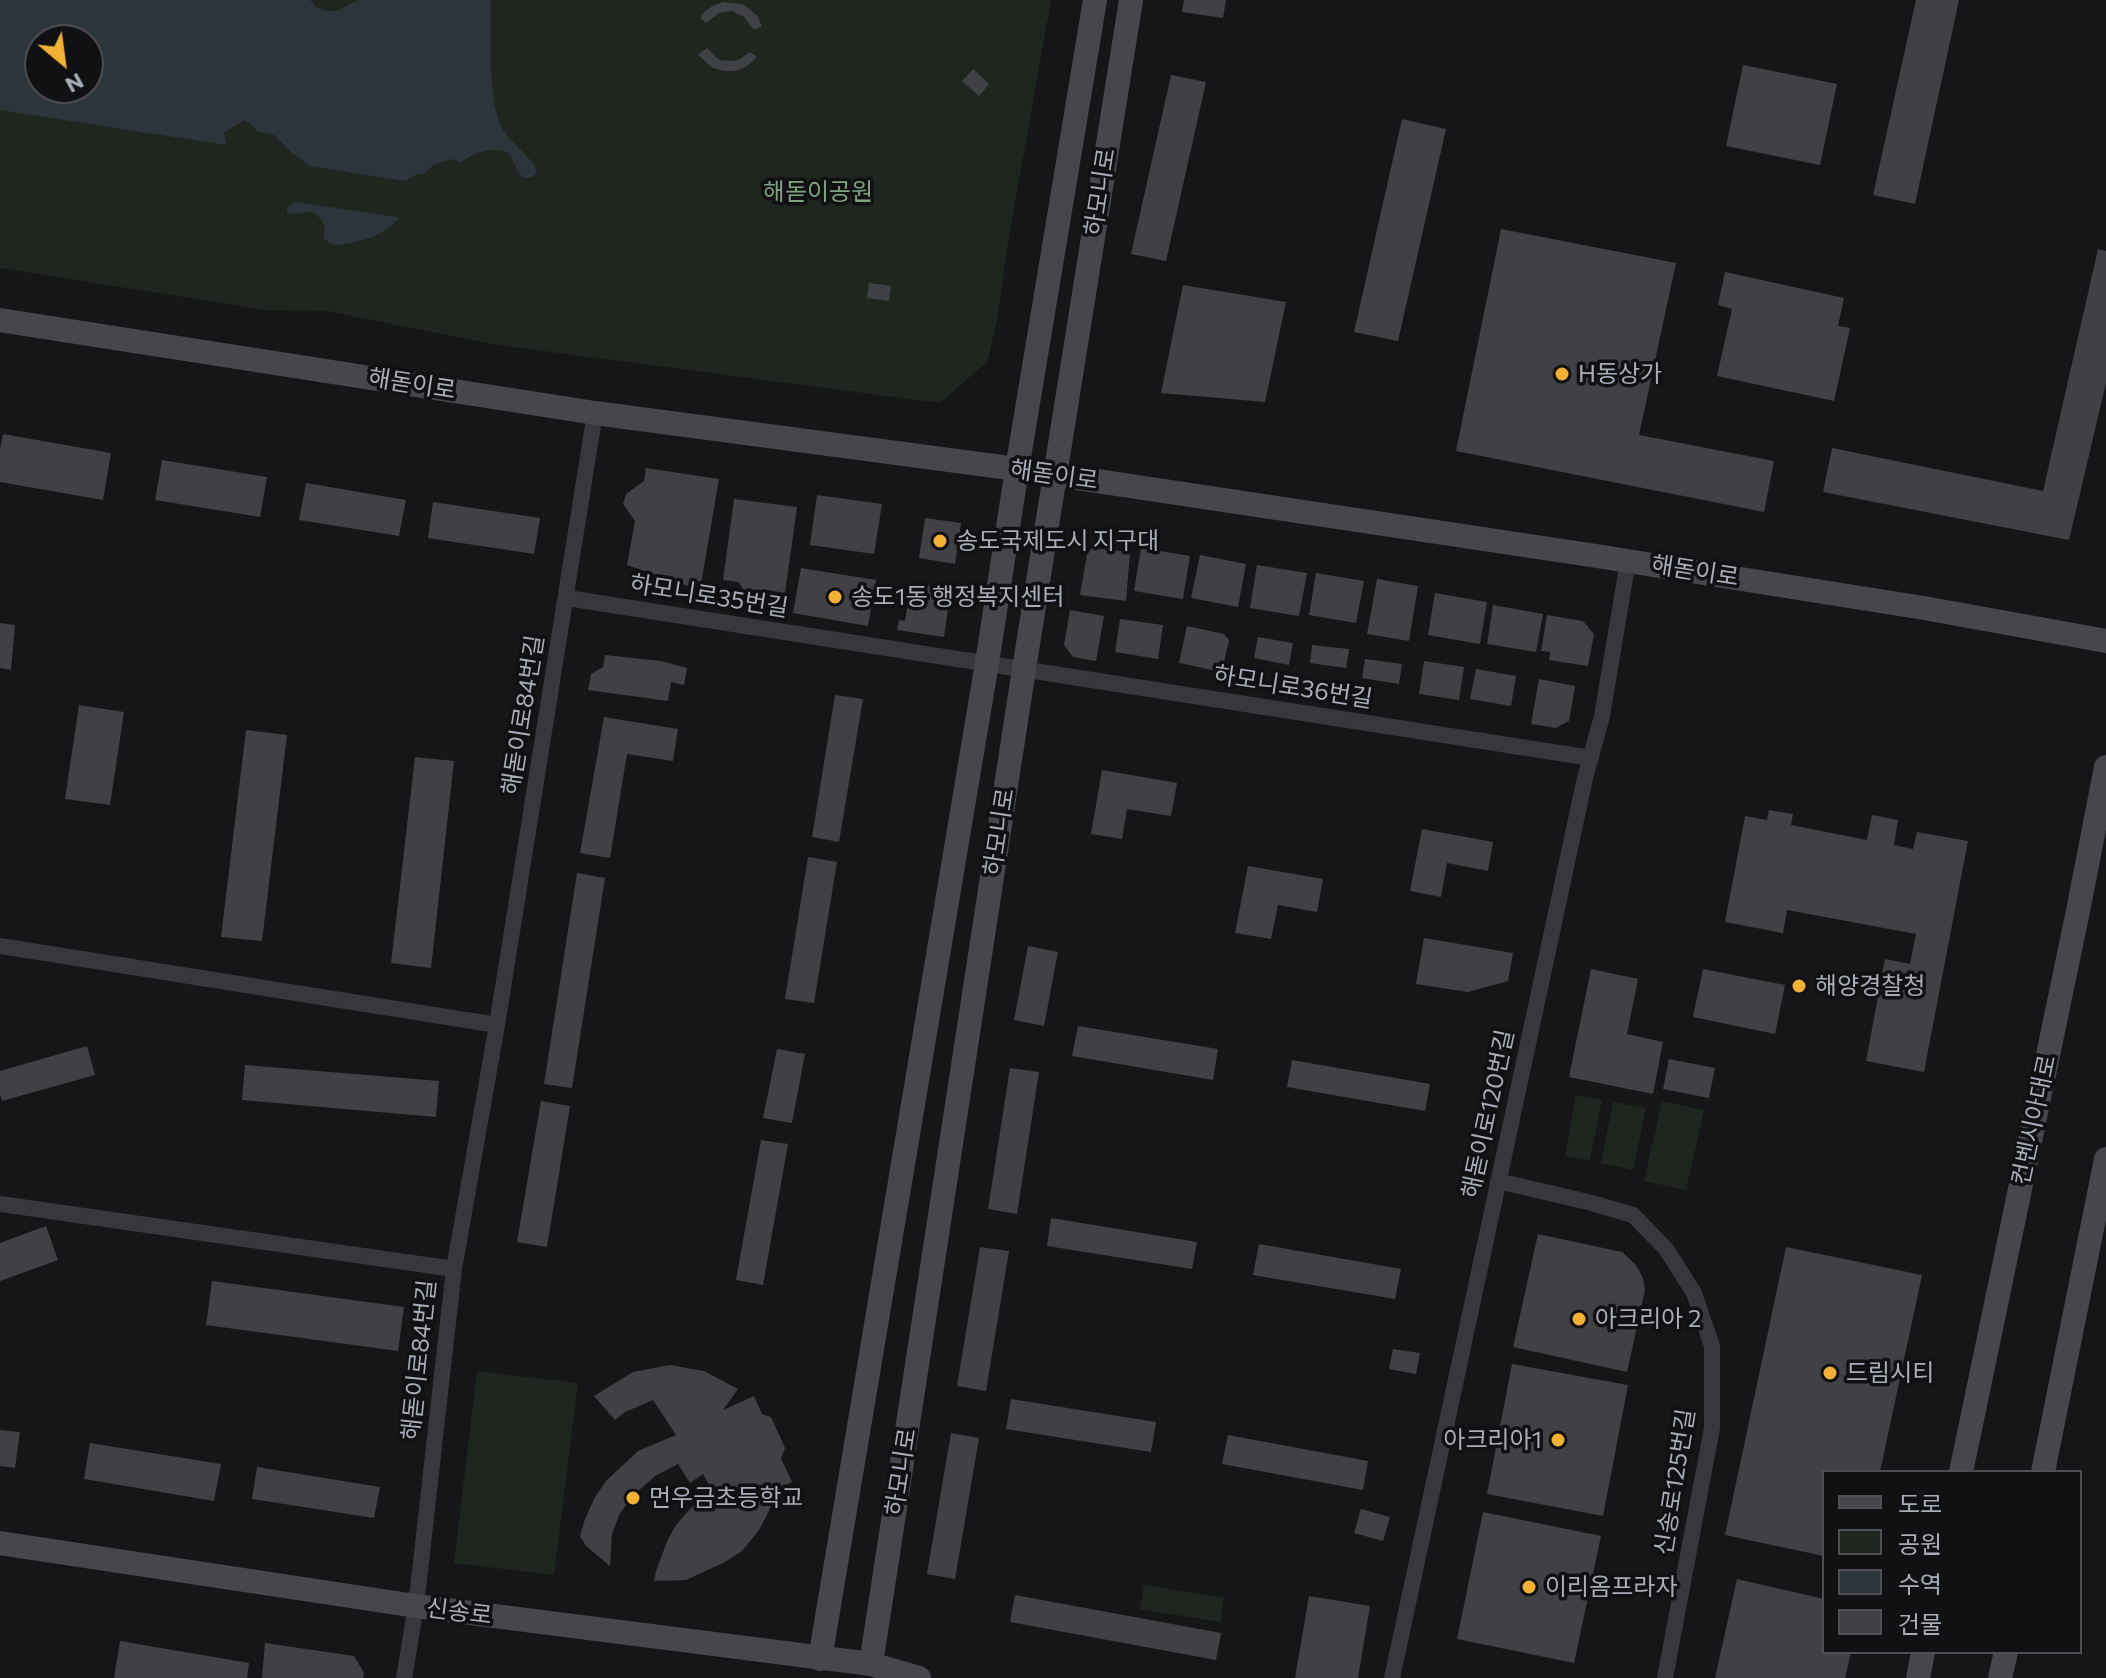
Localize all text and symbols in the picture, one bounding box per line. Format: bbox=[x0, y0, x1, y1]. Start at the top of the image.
north arrow bbox=[24, 24, 104, 104]
text: N bbox=[61, 68, 89, 99]
street label: 하모니로 bbox=[1079, 146, 1121, 238]
park label: 해돋이공원 bbox=[763, 178, 873, 206]
place label: H동상가 bbox=[1578, 360, 1662, 388]
street label: 해돋이로 bbox=[366, 363, 458, 405]
marker: H동상가 bbox=[1553, 365, 1571, 383]
street label: 해돋이로 bbox=[1008, 455, 1100, 495]
place label: 송도국제도시 지구대 bbox=[956, 527, 1159, 555]
marker: 송도국제도시 지구대 bbox=[931, 532, 949, 550]
street label: 해돋이로 bbox=[1649, 550, 1741, 592]
street label: 하모니로35번길 bbox=[628, 569, 790, 623]
place label: 송도1동 행정복지센터 bbox=[851, 583, 1065, 611]
marker: 송도1동 행정복지센터 bbox=[826, 588, 844, 606]
street label: 해돋이로84번길 bbox=[496, 633, 550, 797]
street label: 하모니로36번길 bbox=[1211, 660, 1375, 714]
street label: 하모니로 bbox=[978, 786, 1020, 878]
place label: 해양경찰청 bbox=[1815, 972, 1925, 1000]
marker: 해양경찰청 bbox=[1790, 977, 1808, 995]
street label: 해돋이로120번길 bbox=[1456, 1027, 1520, 1201]
street label: 컨벤시아대로 bbox=[2006, 1052, 2062, 1188]
street label: 해돋이로84번길 bbox=[396, 1278, 442, 1442]
place label: 아크리아 2 bbox=[1595, 1305, 1701, 1333]
marker: 아크리아 2 bbox=[1570, 1310, 1588, 1328]
place label: 드림시티 bbox=[1846, 1359, 1934, 1387]
marker: 드림시티 bbox=[1821, 1364, 1839, 1382]
street label: 신송로125번길 bbox=[1649, 1407, 1701, 1557]
street label: 하모니로 bbox=[880, 1426, 922, 1518]
place label: 아크리아1 bbox=[1443, 1426, 1542, 1454]
marker: 아크리아1 bbox=[1549, 1431, 1567, 1449]
legend bbox=[1822, 1470, 2082, 1654]
place label: 먼우금초등학교 bbox=[649, 1484, 804, 1512]
marker: 먼우금초등학교 bbox=[624, 1489, 642, 1507]
text: 도로 bbox=[1898, 1489, 1942, 1518]
text: 공원 bbox=[1898, 1529, 1942, 1558]
text: 수역 bbox=[1898, 1569, 1942, 1598]
place label: 이리옴프라자 bbox=[1545, 1573, 1677, 1601]
marker: 이리옴프라자 bbox=[1520, 1578, 1538, 1596]
street label: 신송로 bbox=[424, 1594, 494, 1630]
text: 건물 bbox=[1898, 1609, 1942, 1638]

